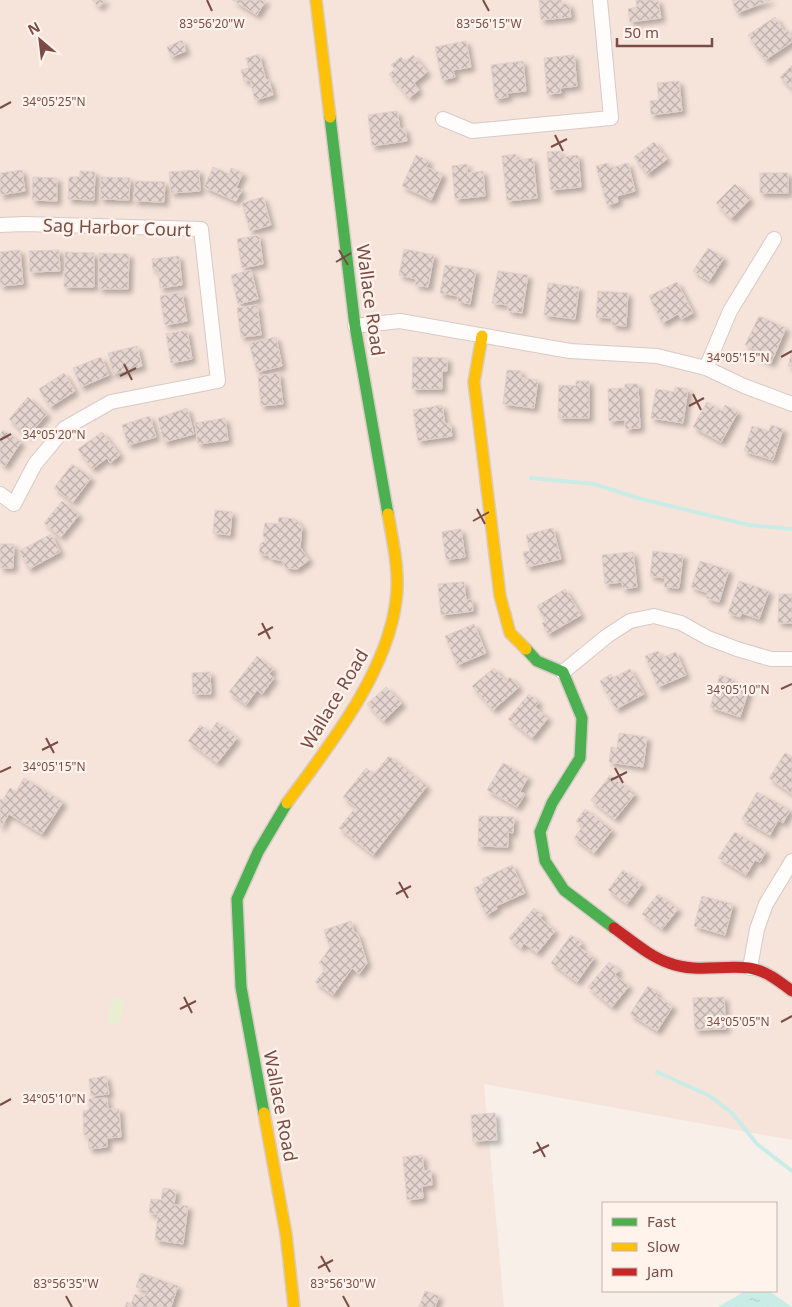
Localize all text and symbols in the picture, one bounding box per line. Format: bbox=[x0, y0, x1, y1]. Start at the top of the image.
north arrow bbox=[15, 15, 65, 65]
text: 83°56'20"W bbox=[179, 15, 245, 32]
text: 83°56'15"W bbox=[456, 15, 522, 32]
scale bar bbox=[617, 15, 712, 47]
text: N bbox=[24, 17, 43, 39]
text: 50 m bbox=[624, 22, 659, 42]
text: 34°05'25"N bbox=[22, 93, 86, 110]
street label: Sag Harbor Court bbox=[43, 212, 192, 242]
street label: Wallace Road bbox=[351, 243, 391, 357]
text: 34°05'15"N bbox=[706, 349, 770, 366]
text: 34°05'20"N bbox=[22, 426, 86, 443]
street label: Wallace Road bbox=[295, 645, 373, 753]
text: 34°05'10"N bbox=[706, 681, 770, 698]
text: 34°05'15"N bbox=[22, 758, 86, 775]
text: 34°05'05"N bbox=[706, 1013, 770, 1030]
street label: Wallace Road bbox=[258, 1048, 304, 1164]
text: 34°05'10"N bbox=[22, 1090, 86, 1107]
legend bbox=[602, 1202, 777, 1292]
text: Fast bbox=[647, 1211, 676, 1231]
text: Slow bbox=[647, 1236, 680, 1256]
text: Jam bbox=[645, 1261, 674, 1281]
text: 83°56'35"W bbox=[33, 1275, 99, 1292]
text: 83°56'30"W bbox=[310, 1275, 376, 1292]

